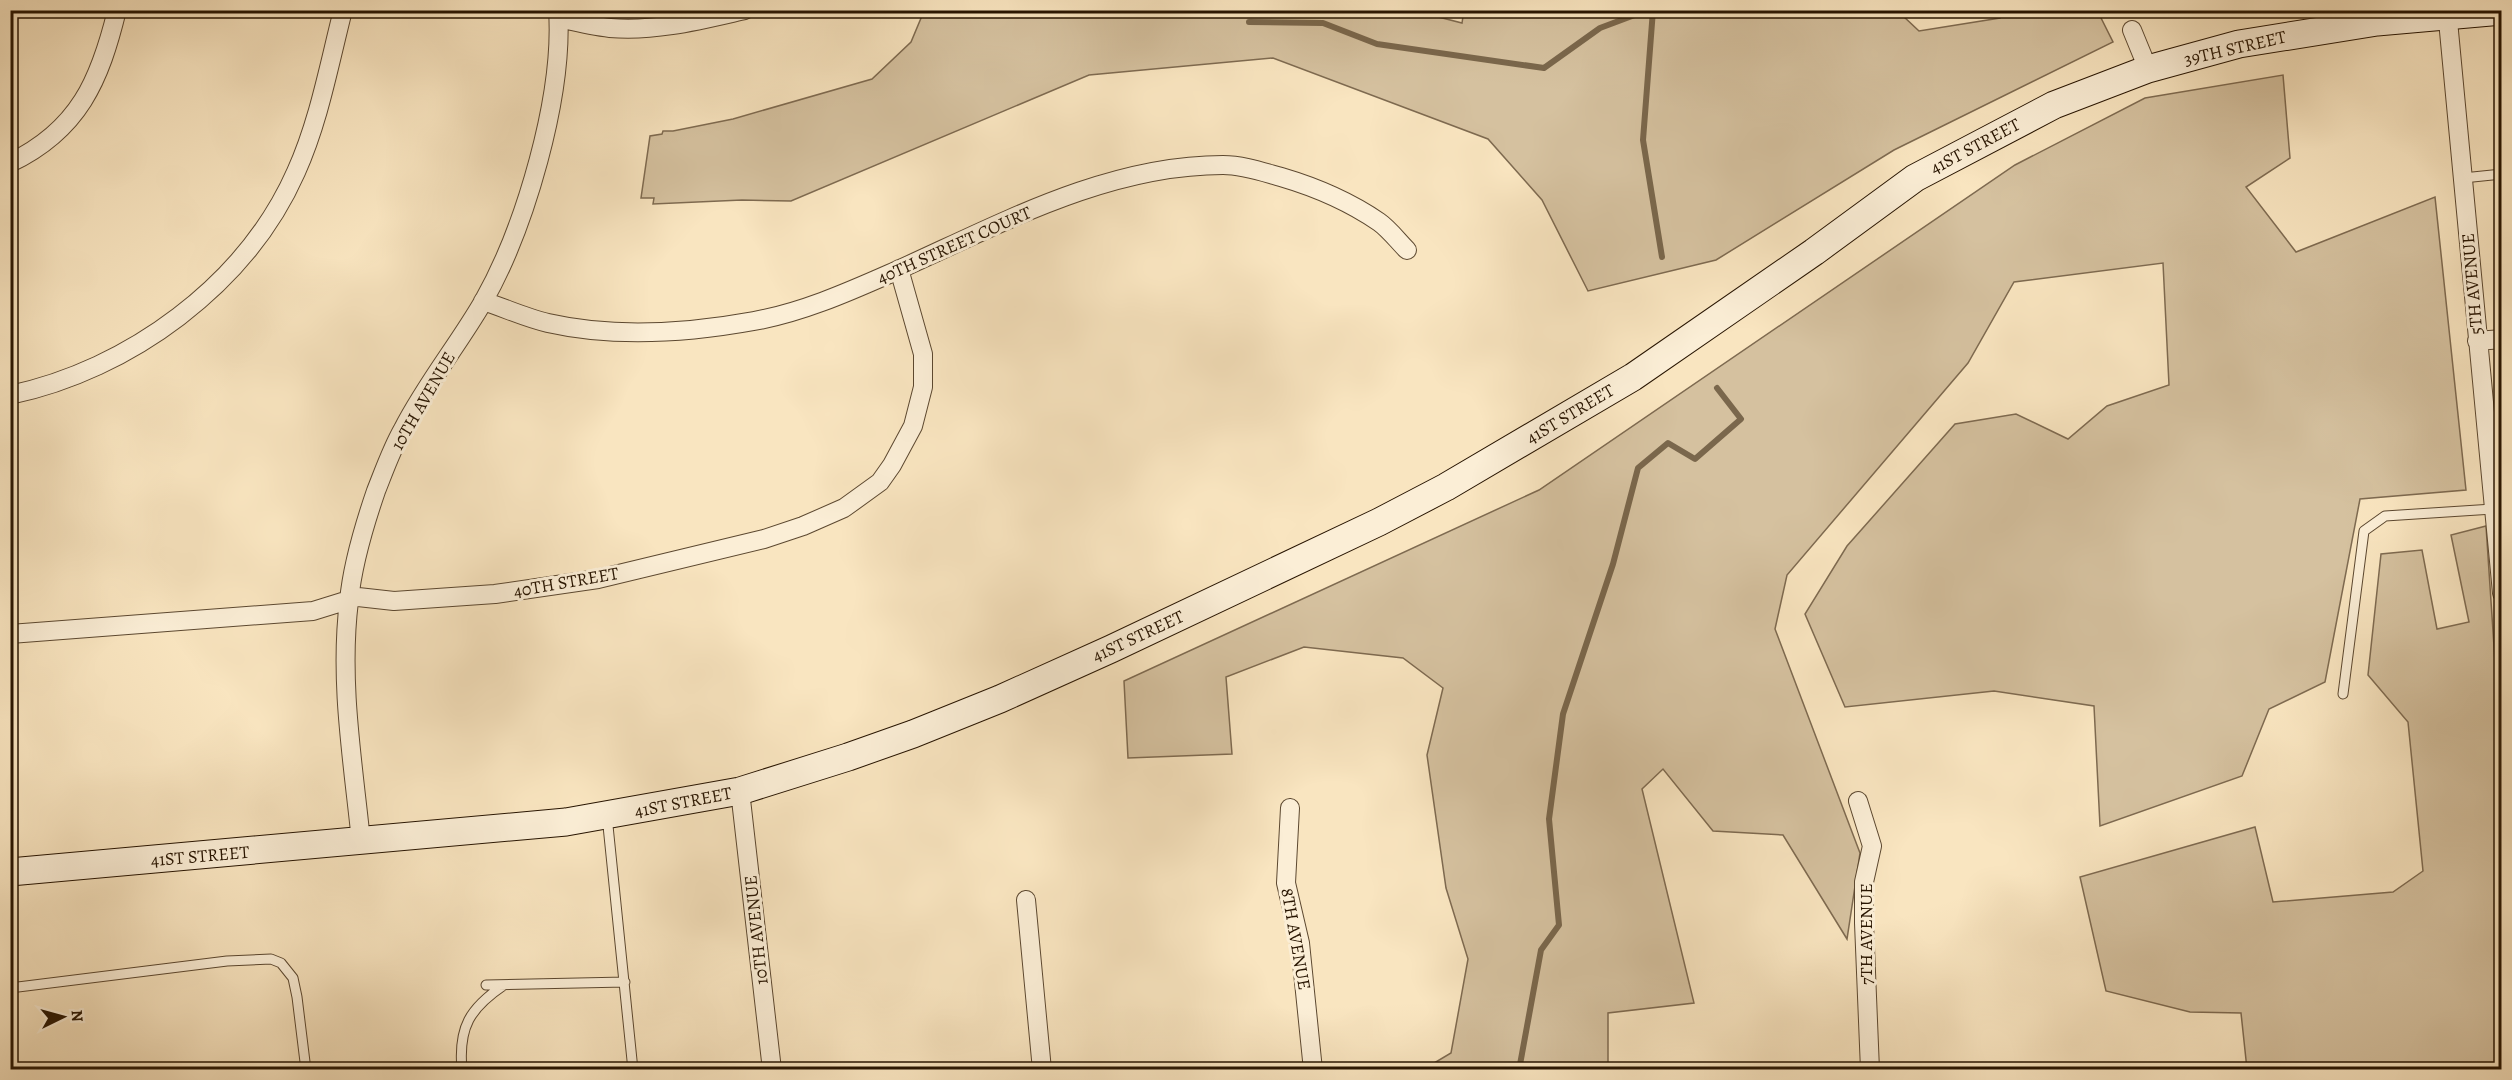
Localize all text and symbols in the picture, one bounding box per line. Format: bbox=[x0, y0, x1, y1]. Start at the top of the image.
street label: 39TH STREET bbox=[2182, 25, 2289, 71]
street label: 41ST STREET bbox=[1926, 112, 2024, 180]
street label: 40TH STREET COURT bbox=[873, 200, 1035, 290]
street label: 5TH AVENUE bbox=[2456, 232, 2488, 336]
street label: 10TH AVENUE bbox=[385, 347, 461, 455]
street label: 41ST STREET bbox=[1522, 378, 1619, 450]
street label: 40TH STREET bbox=[512, 561, 621, 603]
street label: 41ST STREET bbox=[1088, 604, 1188, 668]
street label: 41ST STREET bbox=[632, 781, 734, 823]
street label: 41ST STREET bbox=[150, 840, 250, 872]
street label: 10TH AVENUE bbox=[738, 874, 774, 986]
street label: 7TH AVENUE bbox=[1854, 883, 1878, 985]
street label: 8TH AVENUE bbox=[1275, 886, 1317, 992]
north arrow bbox=[33, 987, 93, 1047]
text: N bbox=[65, 1009, 88, 1023]

